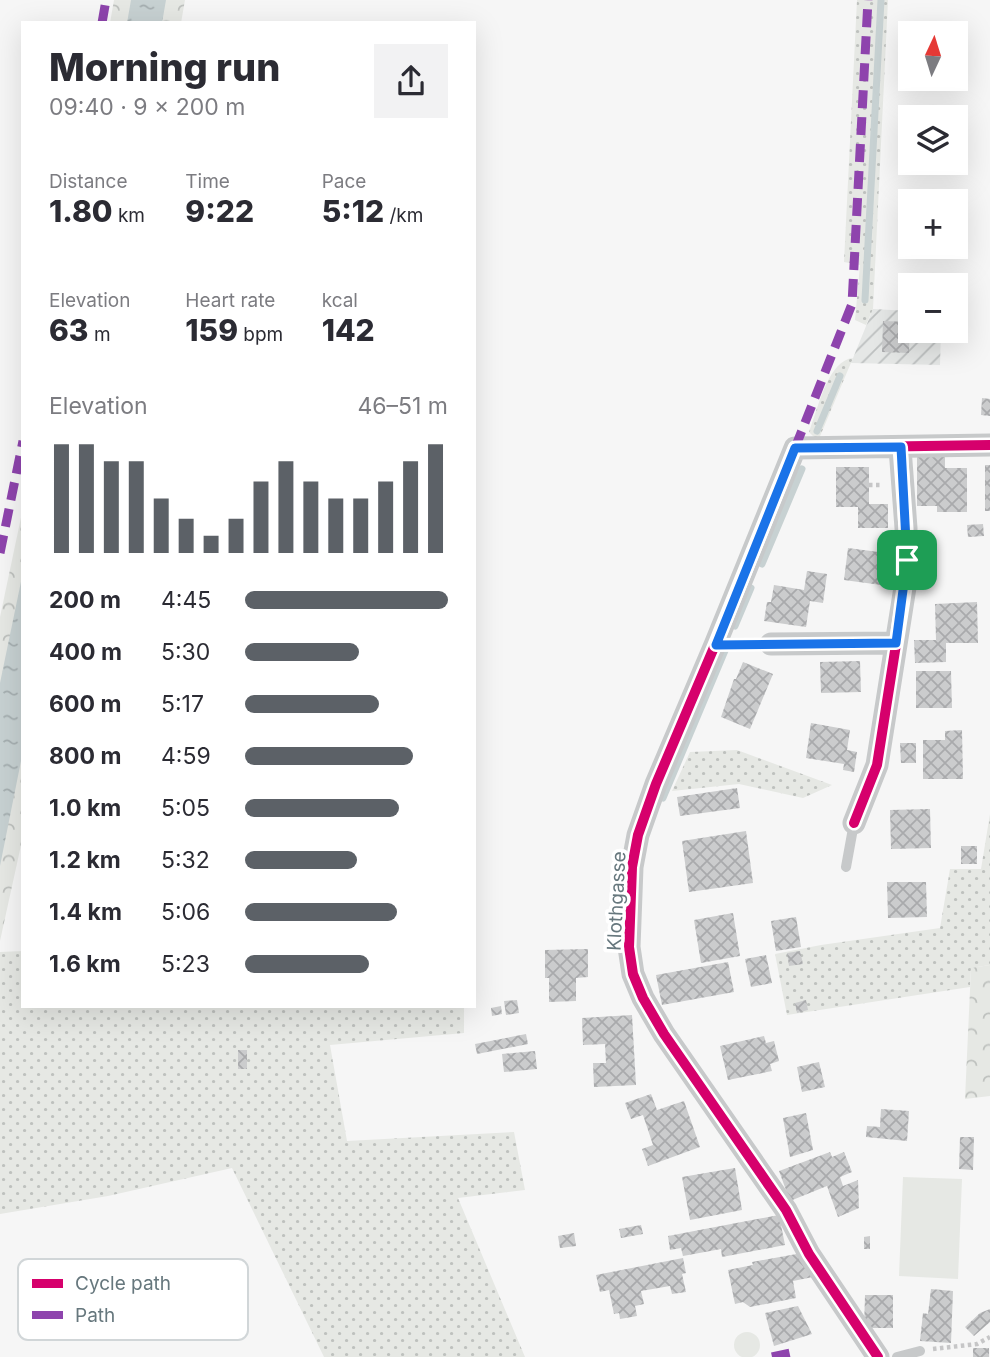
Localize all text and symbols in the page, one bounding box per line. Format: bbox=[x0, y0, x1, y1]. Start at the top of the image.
north arrow bbox=[898, 21, 968, 91]
map controls bbox=[898, 21, 968, 343]
text: Morning run bbox=[49, 44, 280, 90]
button: share bbox=[374, 44, 448, 118]
text: 09:40 · 9 × 200 m bbox=[49, 93, 245, 121]
button: layers bbox=[898, 105, 968, 175]
text: Distance bbox=[49, 170, 127, 193]
text: Time bbox=[185, 170, 230, 193]
text: Pace bbox=[322, 170, 366, 193]
button: + bbox=[898, 189, 968, 259]
text: 1.80 bbox=[49, 193, 113, 229]
text: 9:22 bbox=[185, 193, 254, 229]
text: 5:12 bbox=[322, 193, 384, 229]
text: km bbox=[113, 204, 145, 227]
text: /km bbox=[384, 204, 423, 227]
button: − bbox=[898, 273, 968, 343]
text: Elevation bbox=[49, 289, 130, 312]
text: Heart rate bbox=[185, 289, 275, 312]
text: kcal bbox=[322, 289, 358, 312]
text: 63 bbox=[49, 312, 89, 348]
text: 159 bbox=[185, 312, 238, 348]
text: 142 bbox=[322, 312, 375, 348]
text: m bbox=[89, 323, 111, 346]
text: bpm bbox=[238, 323, 283, 346]
text: Elevation bbox=[49, 392, 148, 420]
text: 46–51 m bbox=[357, 392, 448, 420]
pin bbox=[877, 530, 937, 590]
icon: arrive bbox=[888, 541, 926, 579]
text: 200 m bbox=[49, 586, 121, 614]
text: 4:45 bbox=[161, 586, 211, 614]
text: 400 m bbox=[49, 638, 122, 666]
text: 5:30 bbox=[161, 638, 210, 666]
text: 600 m bbox=[49, 690, 121, 718]
text: 5:17 bbox=[161, 690, 204, 718]
text: 800 m bbox=[49, 742, 121, 770]
text: 4:59 bbox=[161, 742, 211, 770]
text: 1.0 km bbox=[49, 794, 121, 822]
text: 5:05 bbox=[161, 794, 210, 822]
text: 1.2 km bbox=[49, 846, 121, 874]
text: 5:32 bbox=[161, 846, 210, 874]
street label: Klothgasse bbox=[602, 851, 631, 951]
text: 1.4 km bbox=[49, 898, 122, 926]
text: 5:06 bbox=[161, 898, 210, 926]
text: 1.6 km bbox=[49, 950, 121, 978]
text: 5:23 bbox=[161, 950, 210, 978]
legend bbox=[18, 1259, 248, 1340]
text: Cycle path bbox=[75, 1272, 171, 1295]
text: Path bbox=[75, 1304, 115, 1327]

